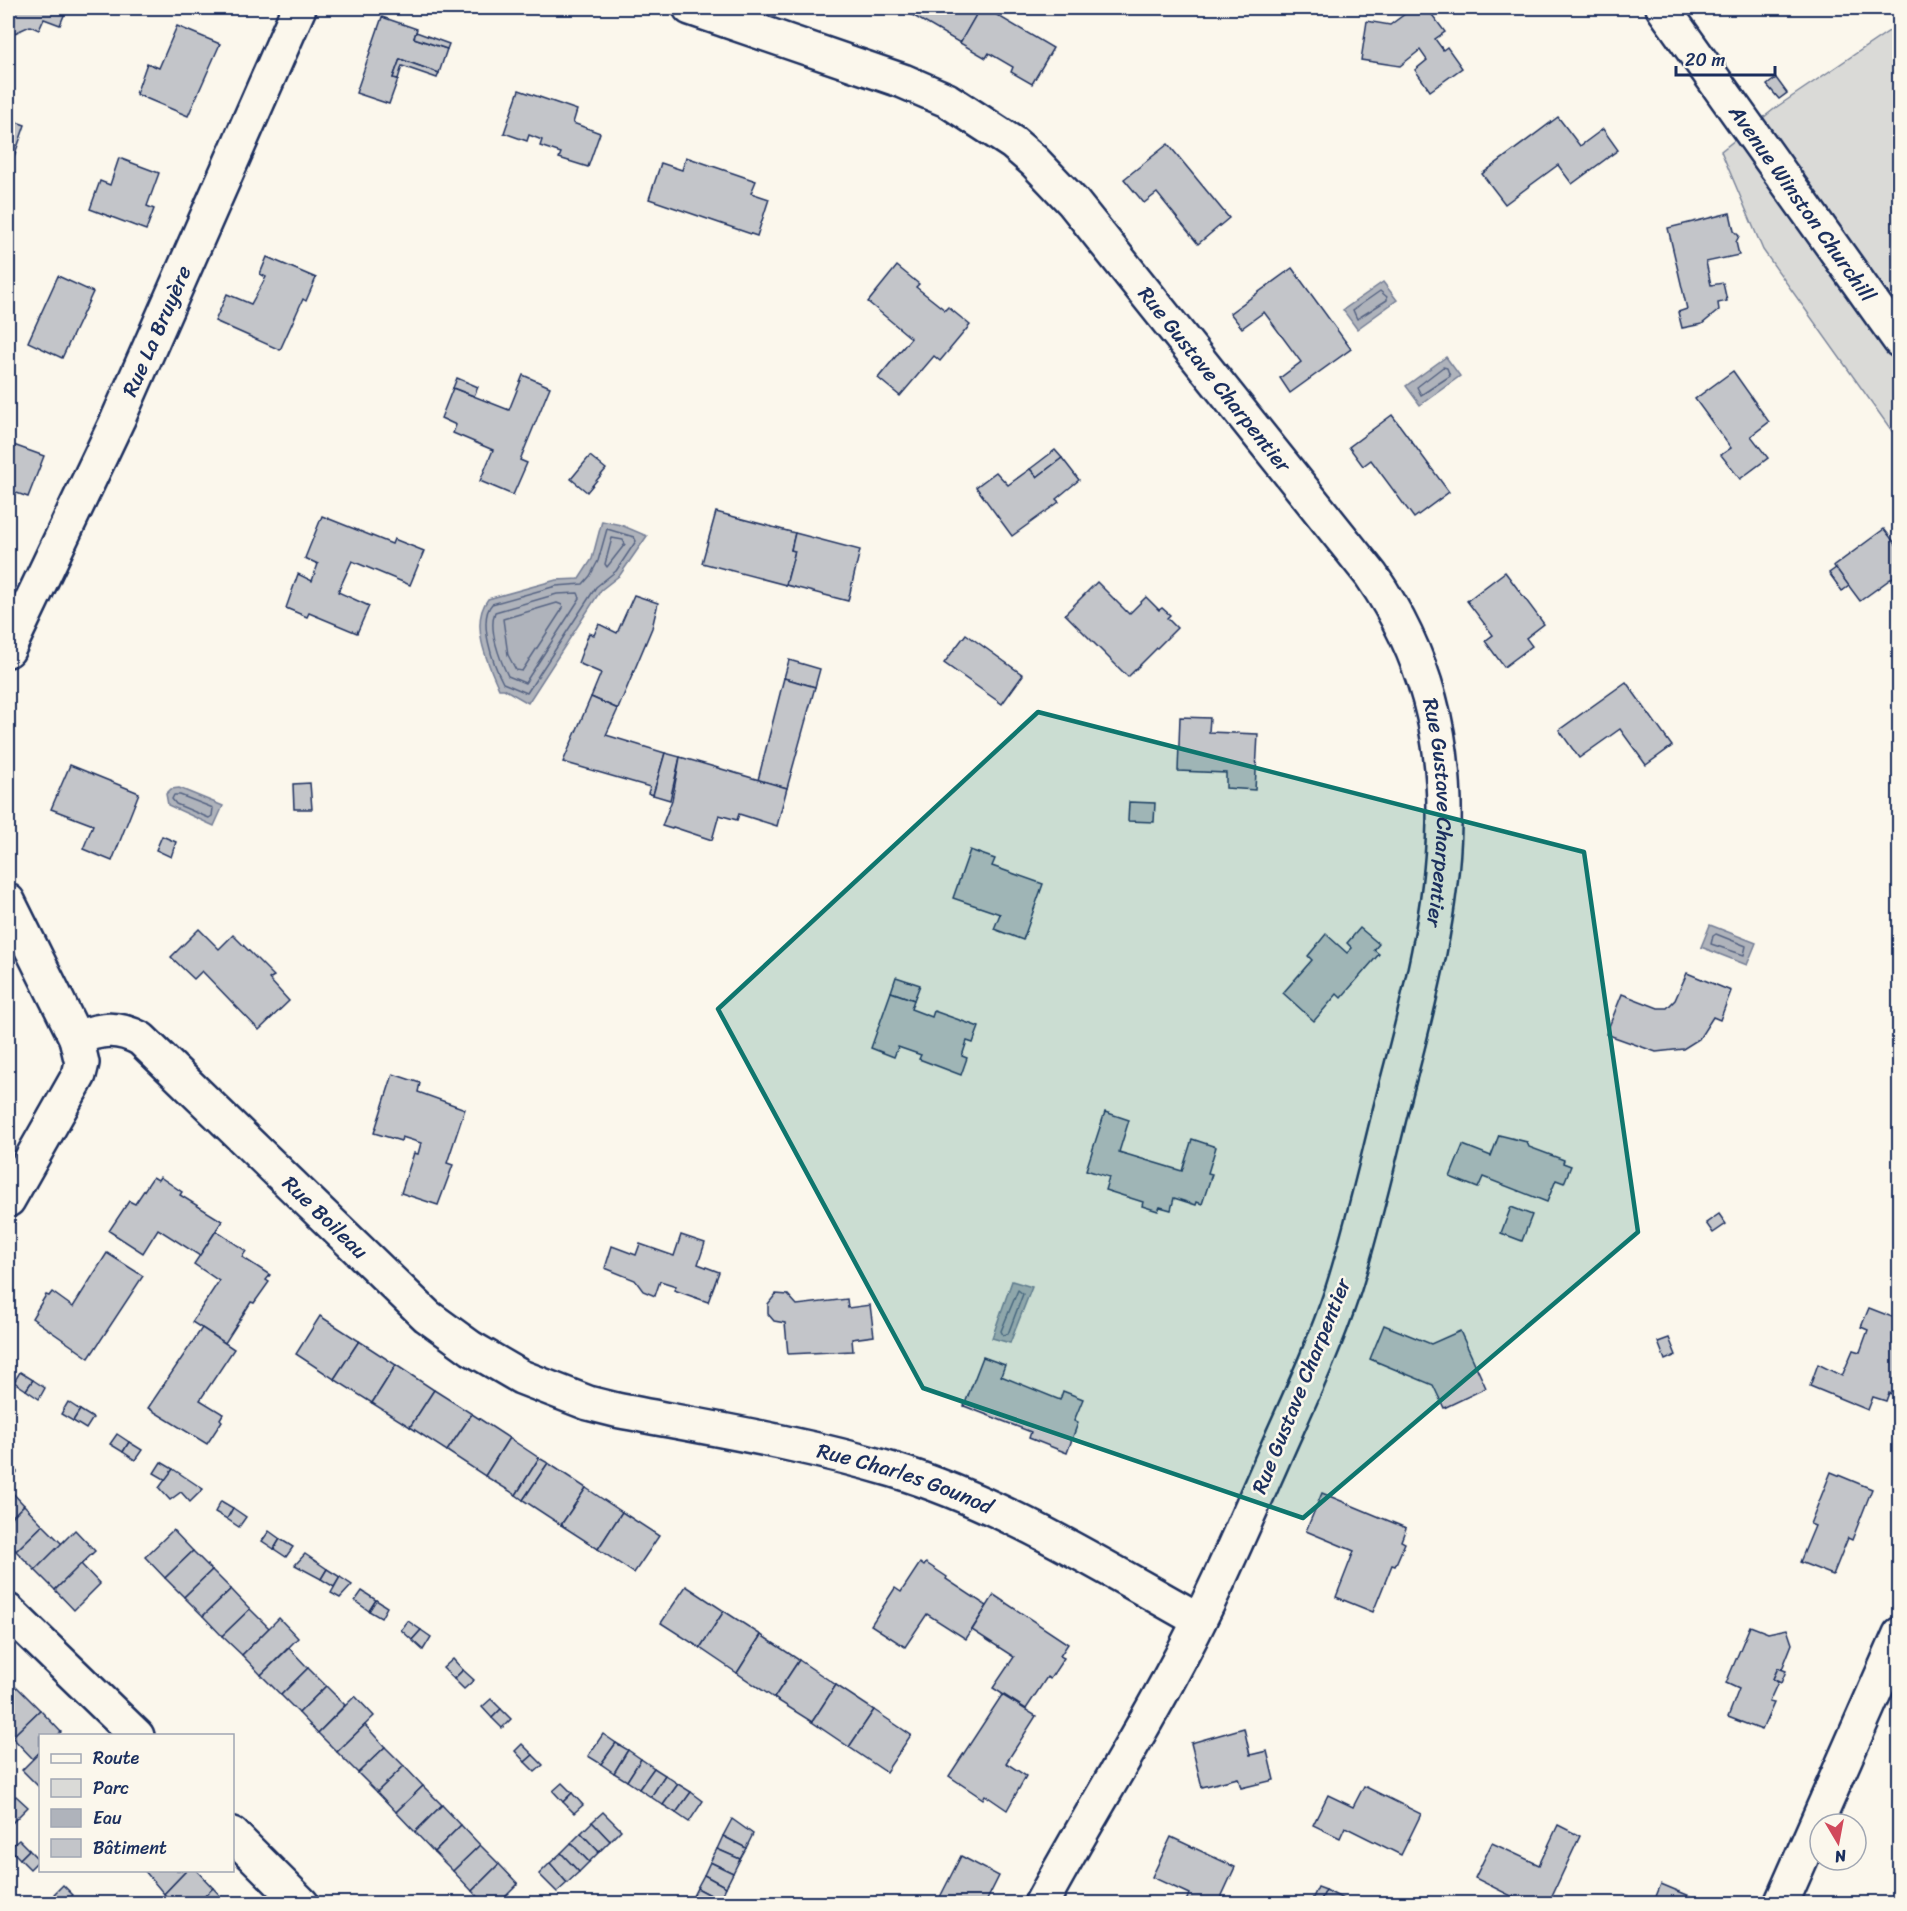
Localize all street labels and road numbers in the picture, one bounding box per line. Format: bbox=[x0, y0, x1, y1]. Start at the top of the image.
street label: Avenue Winston Churchill bbox=[1718, 96, 1887, 311]
street label: Rue La Bruyère bbox=[111, 259, 203, 403]
street label: Rue Gustave Charpentier bbox=[1128, 277, 1302, 482]
street label: Rue Gustave Charpentier bbox=[1411, 694, 1463, 931]
street label: Rue Boileau bbox=[273, 1166, 378, 1269]
street label: Rue Gustave Charpentier bbox=[1240, 1271, 1362, 1500]
street label: Rue Charles Gounod bbox=[813, 1432, 1001, 1526]

